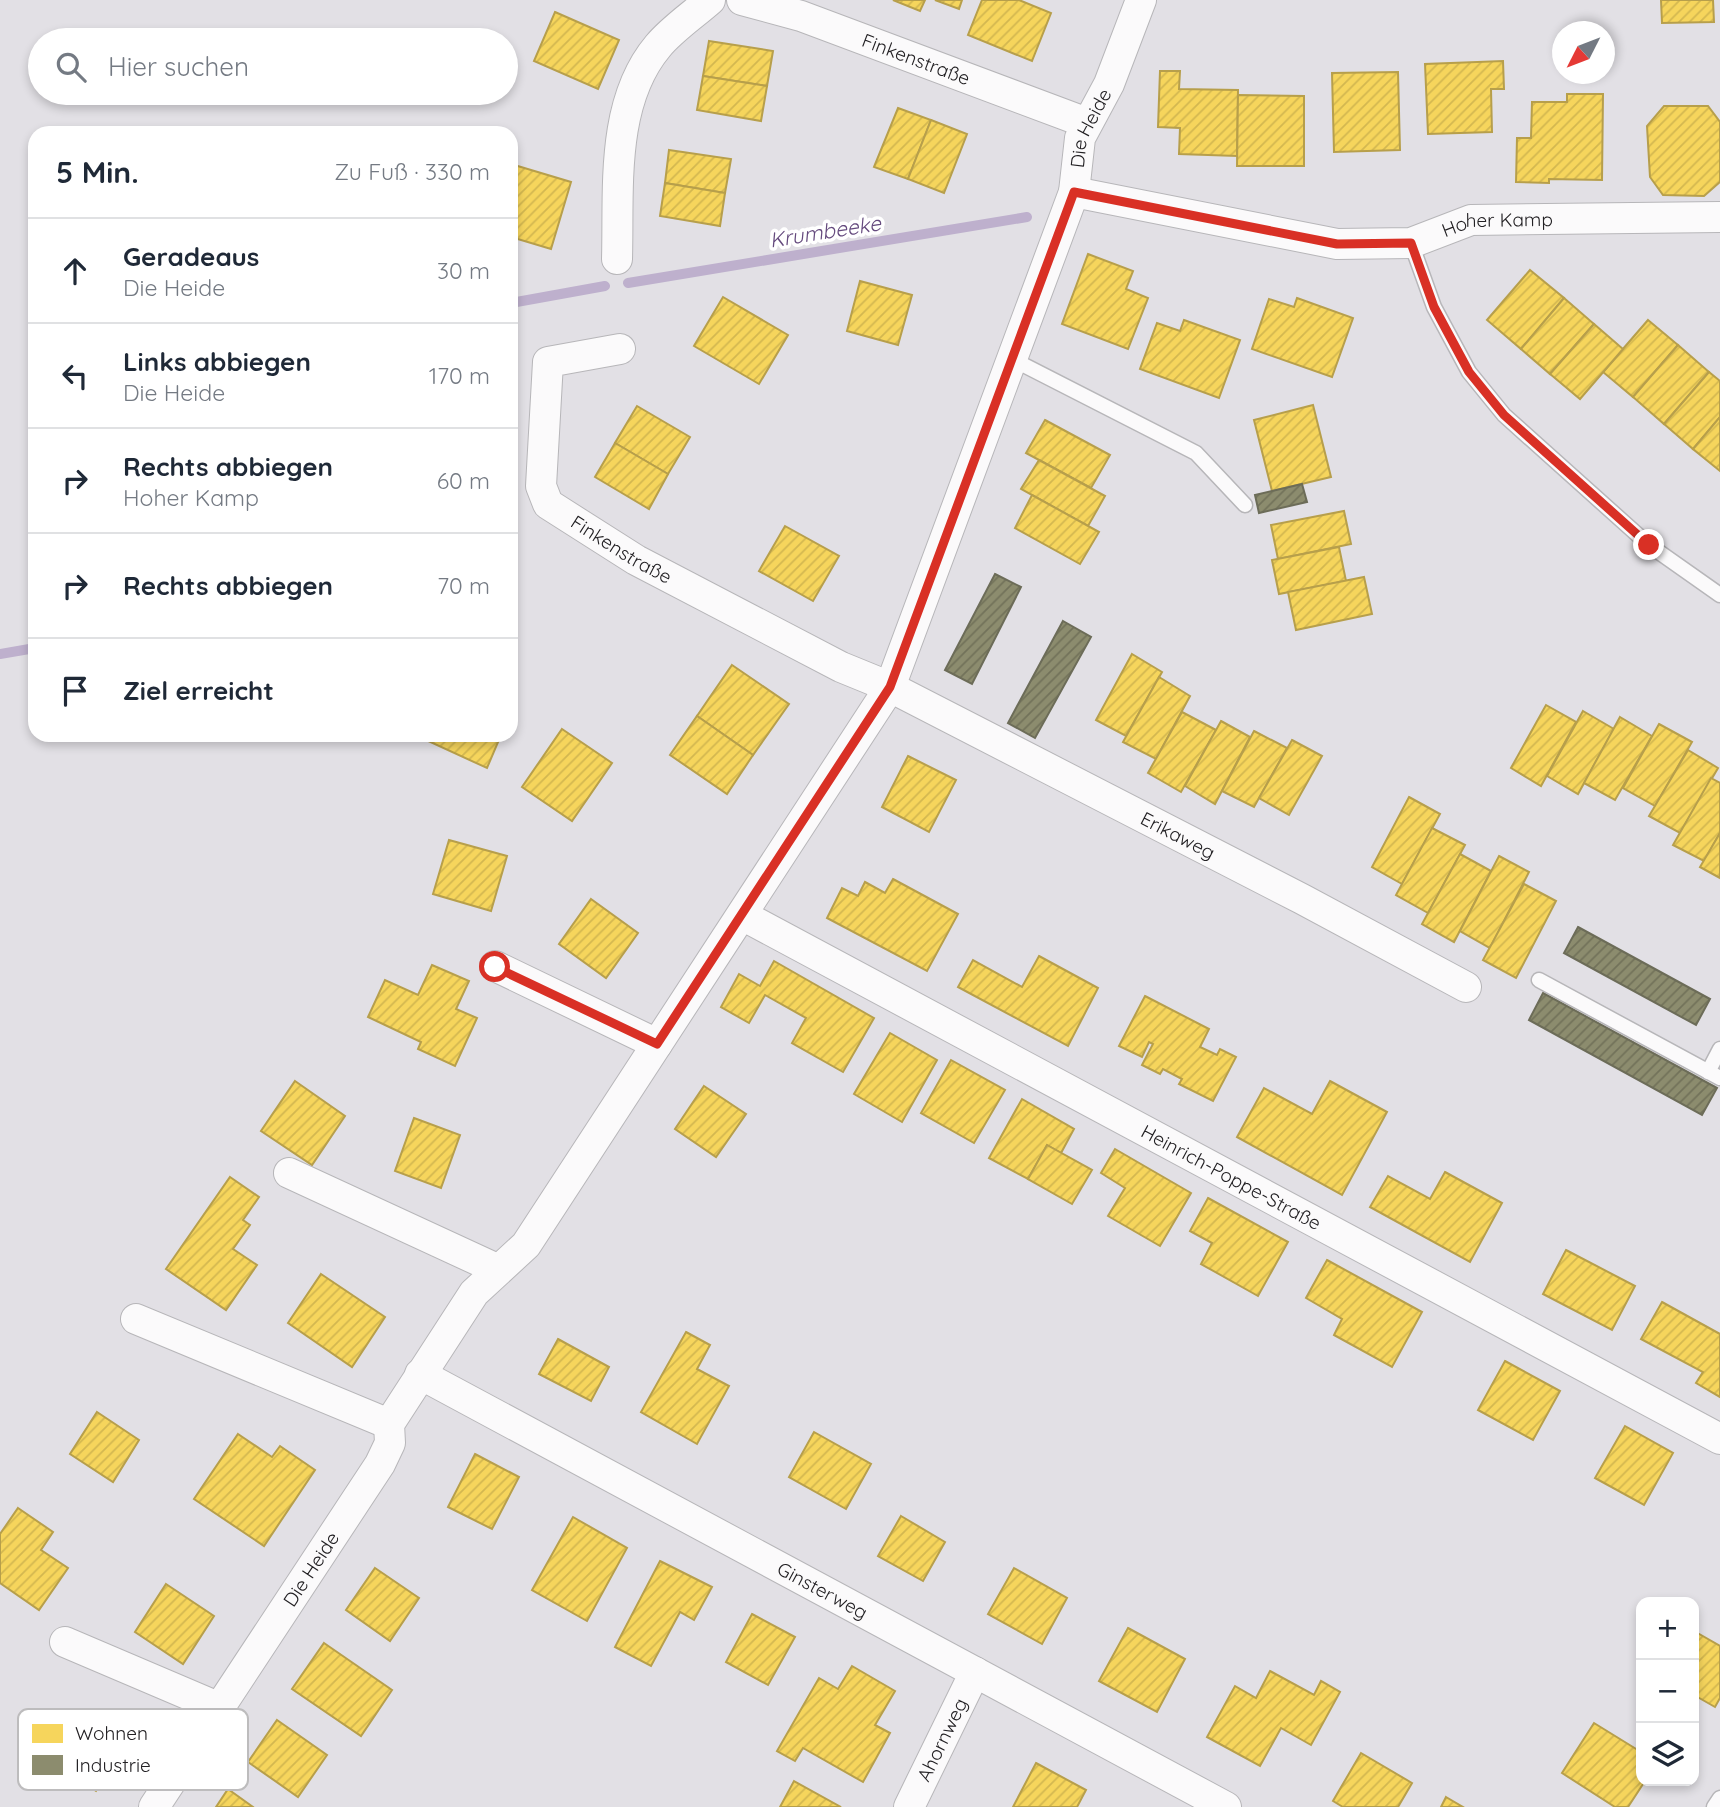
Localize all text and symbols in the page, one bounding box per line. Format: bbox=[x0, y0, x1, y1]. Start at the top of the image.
north arrow bbox=[1552, 21, 1615, 84]
search box bbox=[28, 28, 518, 105]
street label: Finkenstraße bbox=[859, 28, 973, 90]
icon: search bbox=[52, 48, 90, 86]
text: Hier suchen bbox=[108, 50, 249, 83]
street label: Die Heide bbox=[1065, 84, 1116, 169]
text: 5 Min. bbox=[56, 153, 139, 191]
text: Zu Fuß · 330 m bbox=[334, 157, 490, 186]
street label: Hoher Kamp bbox=[1438, 207, 1553, 242]
water label: Krumbeeke bbox=[768, 209, 884, 253]
text: Geradeaus bbox=[123, 240, 259, 273]
icon: ahead bbox=[56, 252, 94, 290]
text: 30 m bbox=[437, 256, 490, 285]
text: Die Heide bbox=[123, 273, 225, 302]
text: Links abbiegen bbox=[123, 345, 311, 378]
icon: left bbox=[56, 357, 94, 395]
text: 170 m bbox=[429, 361, 490, 390]
text: Die Heide bbox=[123, 378, 225, 407]
text: Rechts abbiegen bbox=[123, 450, 333, 483]
icon: right bbox=[56, 462, 94, 500]
text: 60 m bbox=[437, 466, 490, 495]
text: Hoher Kamp bbox=[123, 483, 259, 512]
street label: Finkenstraße bbox=[566, 510, 676, 589]
route end bbox=[1633, 529, 1664, 560]
icon: right bbox=[56, 567, 94, 605]
text: Rechts abbiegen bbox=[123, 569, 333, 602]
text: 70 m bbox=[437, 571, 490, 600]
icon: arrive bbox=[56, 672, 94, 710]
text: Ziel erreicht bbox=[123, 674, 274, 707]
street label: Erikaweg bbox=[1137, 806, 1219, 864]
route start bbox=[479, 951, 510, 982]
street label: Heinrich-Poppe-Straße bbox=[1137, 1119, 1325, 1235]
street label: Die Heide bbox=[278, 1527, 344, 1611]
street label: Ginsterweg bbox=[773, 1556, 872, 1624]
map controls bbox=[1636, 1597, 1699, 1786]
button: + bbox=[1636, 1597, 1699, 1660]
button: − bbox=[1636, 1660, 1699, 1723]
street label: Ahornweg bbox=[911, 1694, 972, 1785]
legend bbox=[18, 1709, 248, 1790]
text: Wohnen bbox=[75, 1721, 148, 1745]
button: layers bbox=[1636, 1723, 1699, 1786]
text: Industrie bbox=[75, 1753, 151, 1777]

